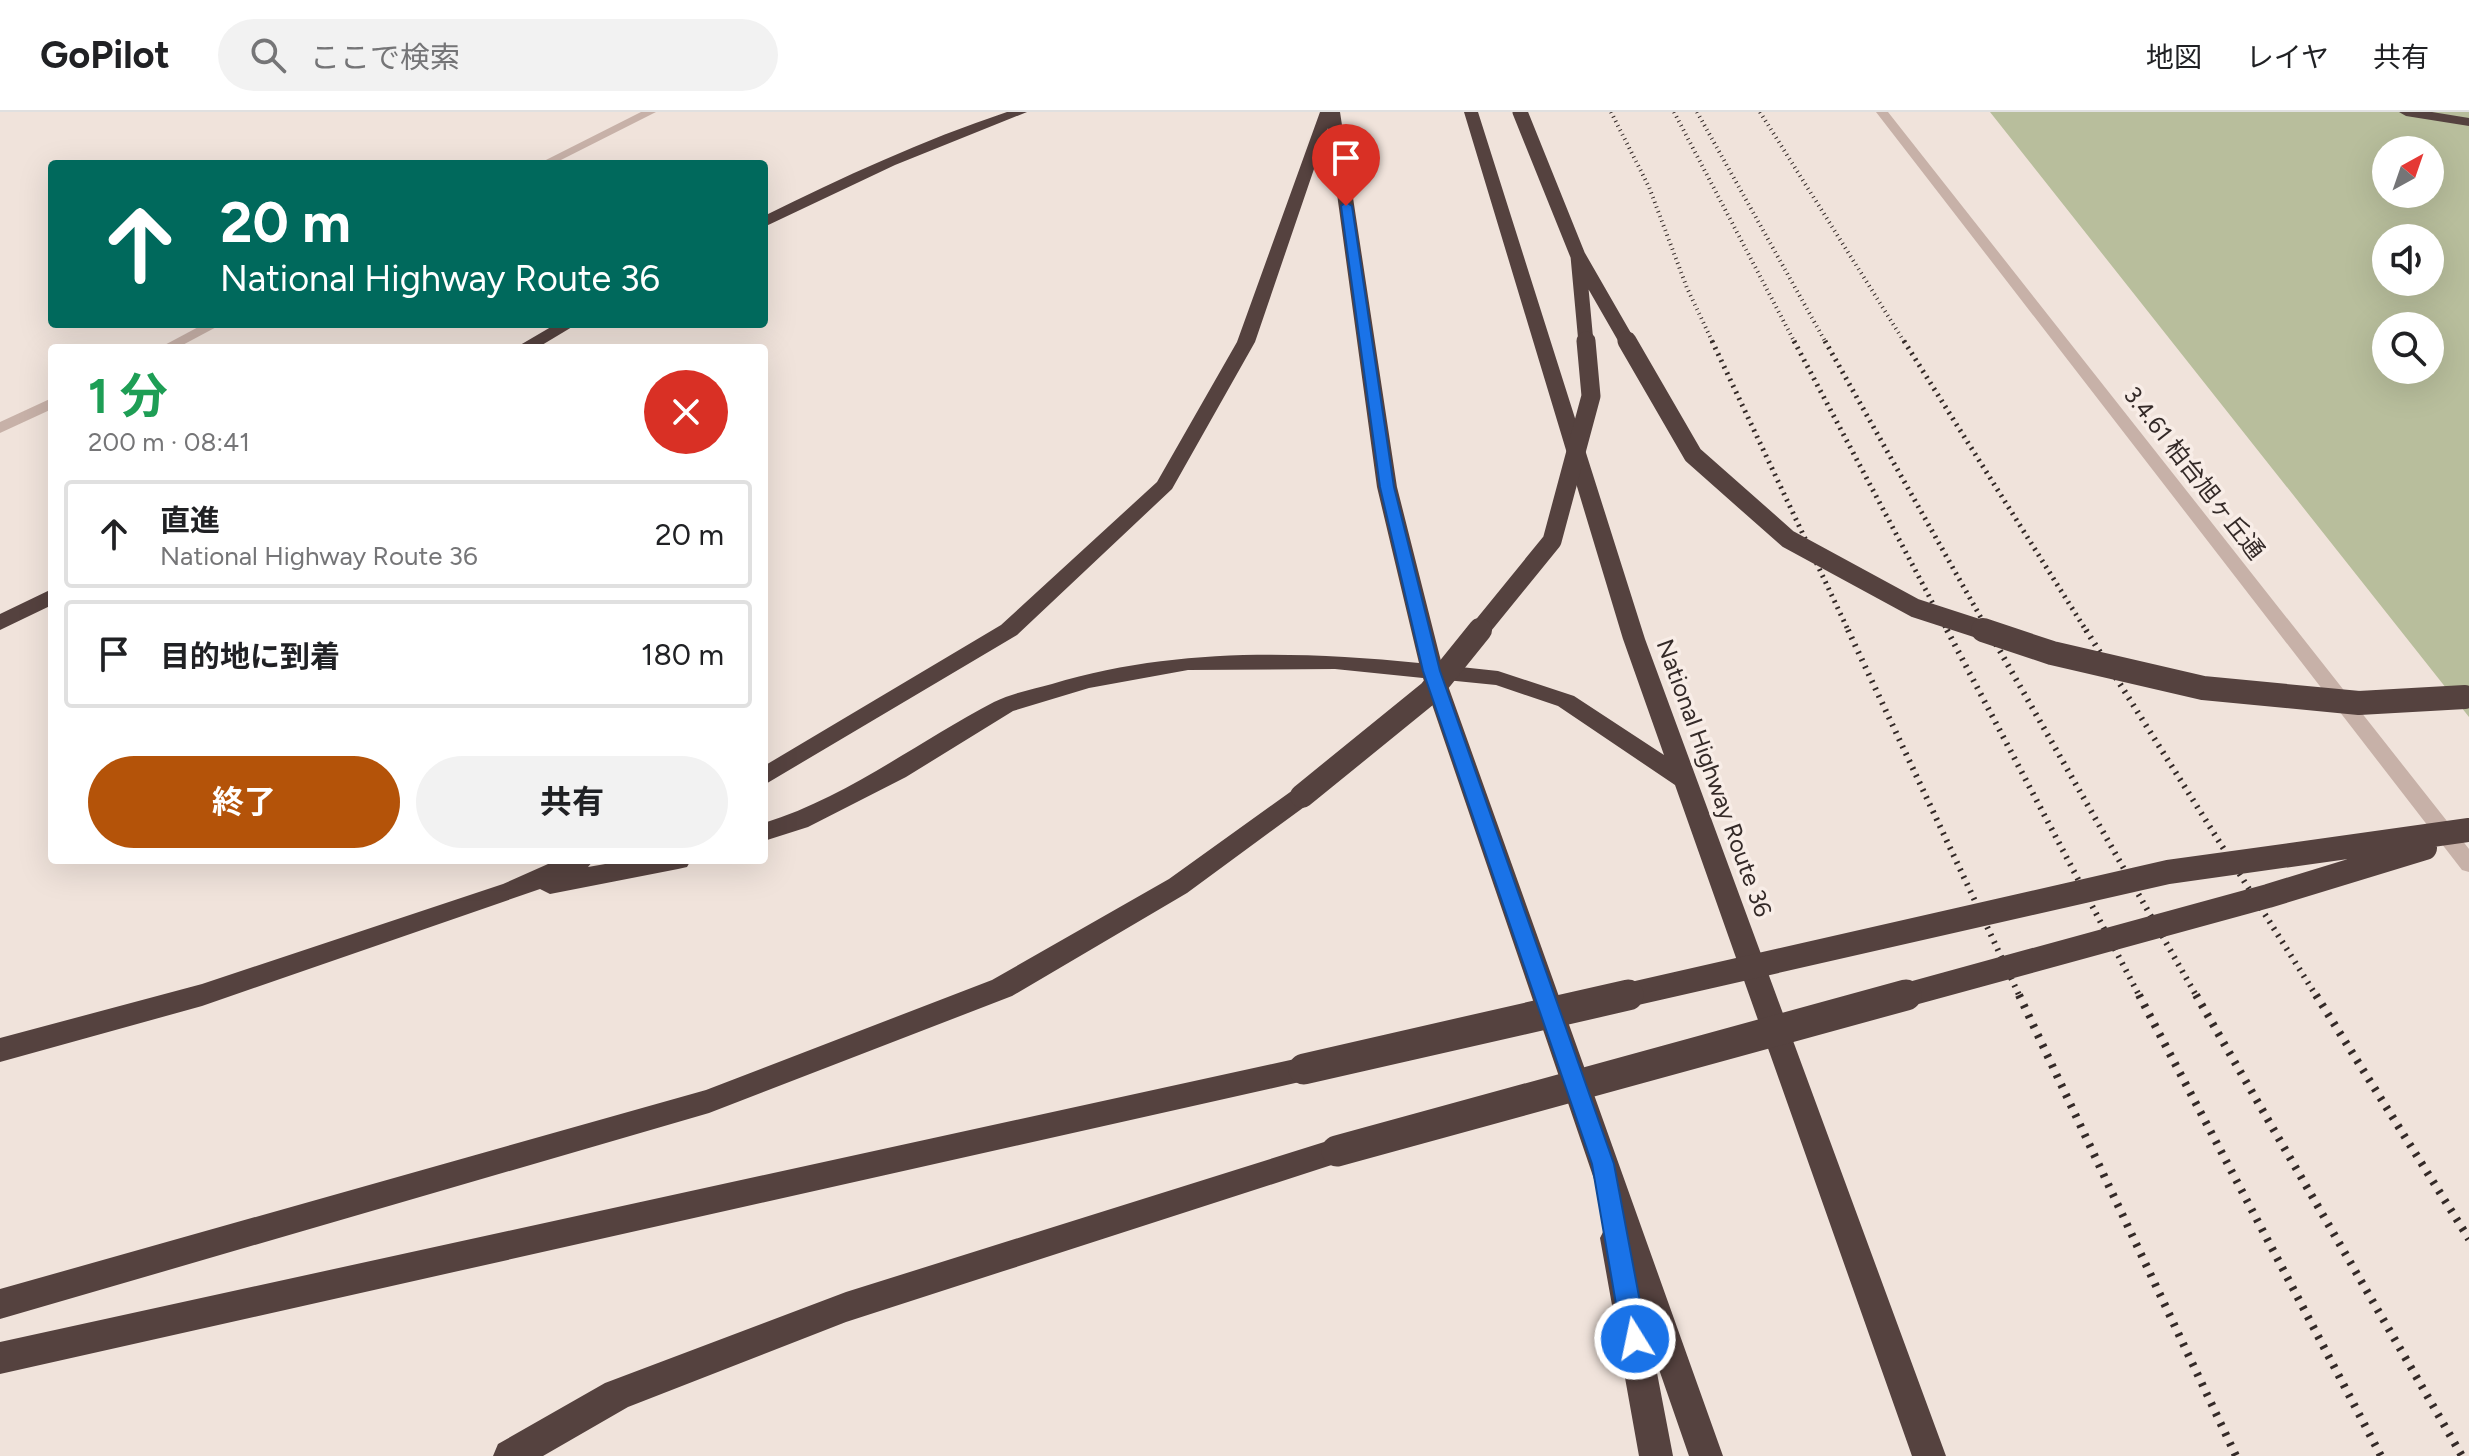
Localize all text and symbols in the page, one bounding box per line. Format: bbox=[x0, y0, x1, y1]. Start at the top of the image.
search box bbox=[218, 19, 778, 91]
text: GoPilot bbox=[40, 32, 170, 78]
icon: search bbox=[246, 33, 290, 77]
text: ここで検索 bbox=[310, 39, 460, 76]
text: 地図 bbox=[2146, 40, 2202, 74]
text: レイヤ bbox=[2246, 40, 2329, 74]
text: 共有 bbox=[2373, 40, 2429, 74]
pin bbox=[1312, 124, 1380, 206]
icon: arrive bbox=[1324, 136, 1368, 180]
north arrow bbox=[2372, 136, 2444, 208]
map controls bbox=[2372, 136, 2444, 384]
text: 20 m bbox=[220, 189, 351, 256]
icon: ahead bbox=[88, 192, 192, 296]
button: sound bbox=[2372, 224, 2444, 296]
text: National Highway Route 36 bbox=[220, 257, 660, 300]
button: search bbox=[2372, 312, 2444, 384]
text: 1 分 bbox=[88, 367, 168, 425]
button: close bbox=[644, 370, 728, 454]
street label: 3.4.61 柏台旭ヶ丘通 bbox=[2118, 380, 2271, 565]
text: 200 m · 08:41 bbox=[88, 426, 250, 458]
text: 直進 bbox=[160, 502, 220, 539]
icon: ahead bbox=[92, 512, 136, 556]
text: 20 m bbox=[655, 516, 724, 553]
text: National Highway Route 36 bbox=[160, 540, 478, 572]
icon: arrive bbox=[92, 632, 136, 676]
street label: National Highway Route 36 bbox=[1651, 635, 1778, 921]
text: 180 m bbox=[641, 636, 724, 673]
text: 目的地に到着 bbox=[160, 638, 340, 675]
button: 終了 bbox=[88, 756, 400, 848]
button: 共有 bbox=[416, 756, 728, 848]
position arrow bbox=[1593, 1297, 1677, 1381]

